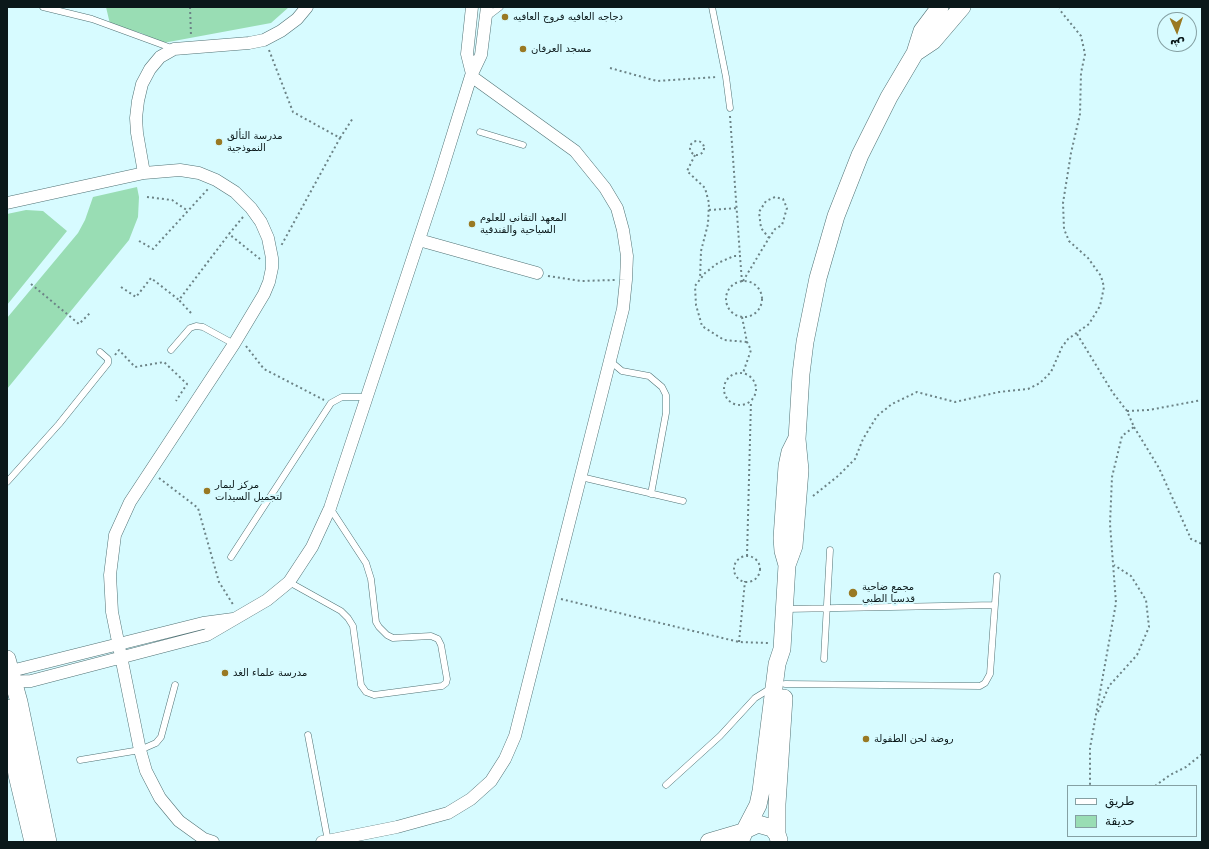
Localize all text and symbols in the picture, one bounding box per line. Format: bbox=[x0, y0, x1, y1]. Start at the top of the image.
place label: دجاجه العافيه فروج العافيه bbox=[513, 11, 623, 23]
marker: دجاجه العافيه فروج العافيه bbox=[500, 12, 510, 22]
north arrow bbox=[1157, 12, 1197, 52]
text: ش bbox=[1170, 37, 1186, 50]
place label: مسجد العرفان bbox=[531, 43, 591, 55]
marker: مسجد العرفان bbox=[518, 44, 528, 54]
place label: مدرسة التألق النموذجية bbox=[227, 130, 283, 154]
marker: مدرسة التألق النموذجية bbox=[214, 137, 224, 147]
place label: المعهد التقاني للعلوم السياحية والفندقية bbox=[480, 212, 567, 236]
marker: المعهد التقاني للعلوم السياحية والفندقية bbox=[467, 219, 477, 229]
place label: مركز ليمار لتجميل السيدات bbox=[215, 479, 282, 502]
marker: مركز ليمار لتجميل السيدات bbox=[202, 486, 212, 496]
place label: مجمع ضاحية قدسيا الطبي bbox=[862, 581, 915, 604]
marker: مجمع ضاحية قدسيا الطبي bbox=[847, 587, 859, 599]
place label: مدرسة علماء الغد bbox=[233, 667, 307, 679]
marker: مدرسة علماء الغد bbox=[220, 668, 230, 678]
place label: روضة لحن الطفولة bbox=[874, 733, 954, 745]
marker: روضة لحن الطفولة bbox=[861, 734, 871, 744]
legend bbox=[1067, 785, 1197, 837]
text: طريق bbox=[1105, 794, 1135, 808]
text: حديقة bbox=[1105, 814, 1135, 828]

